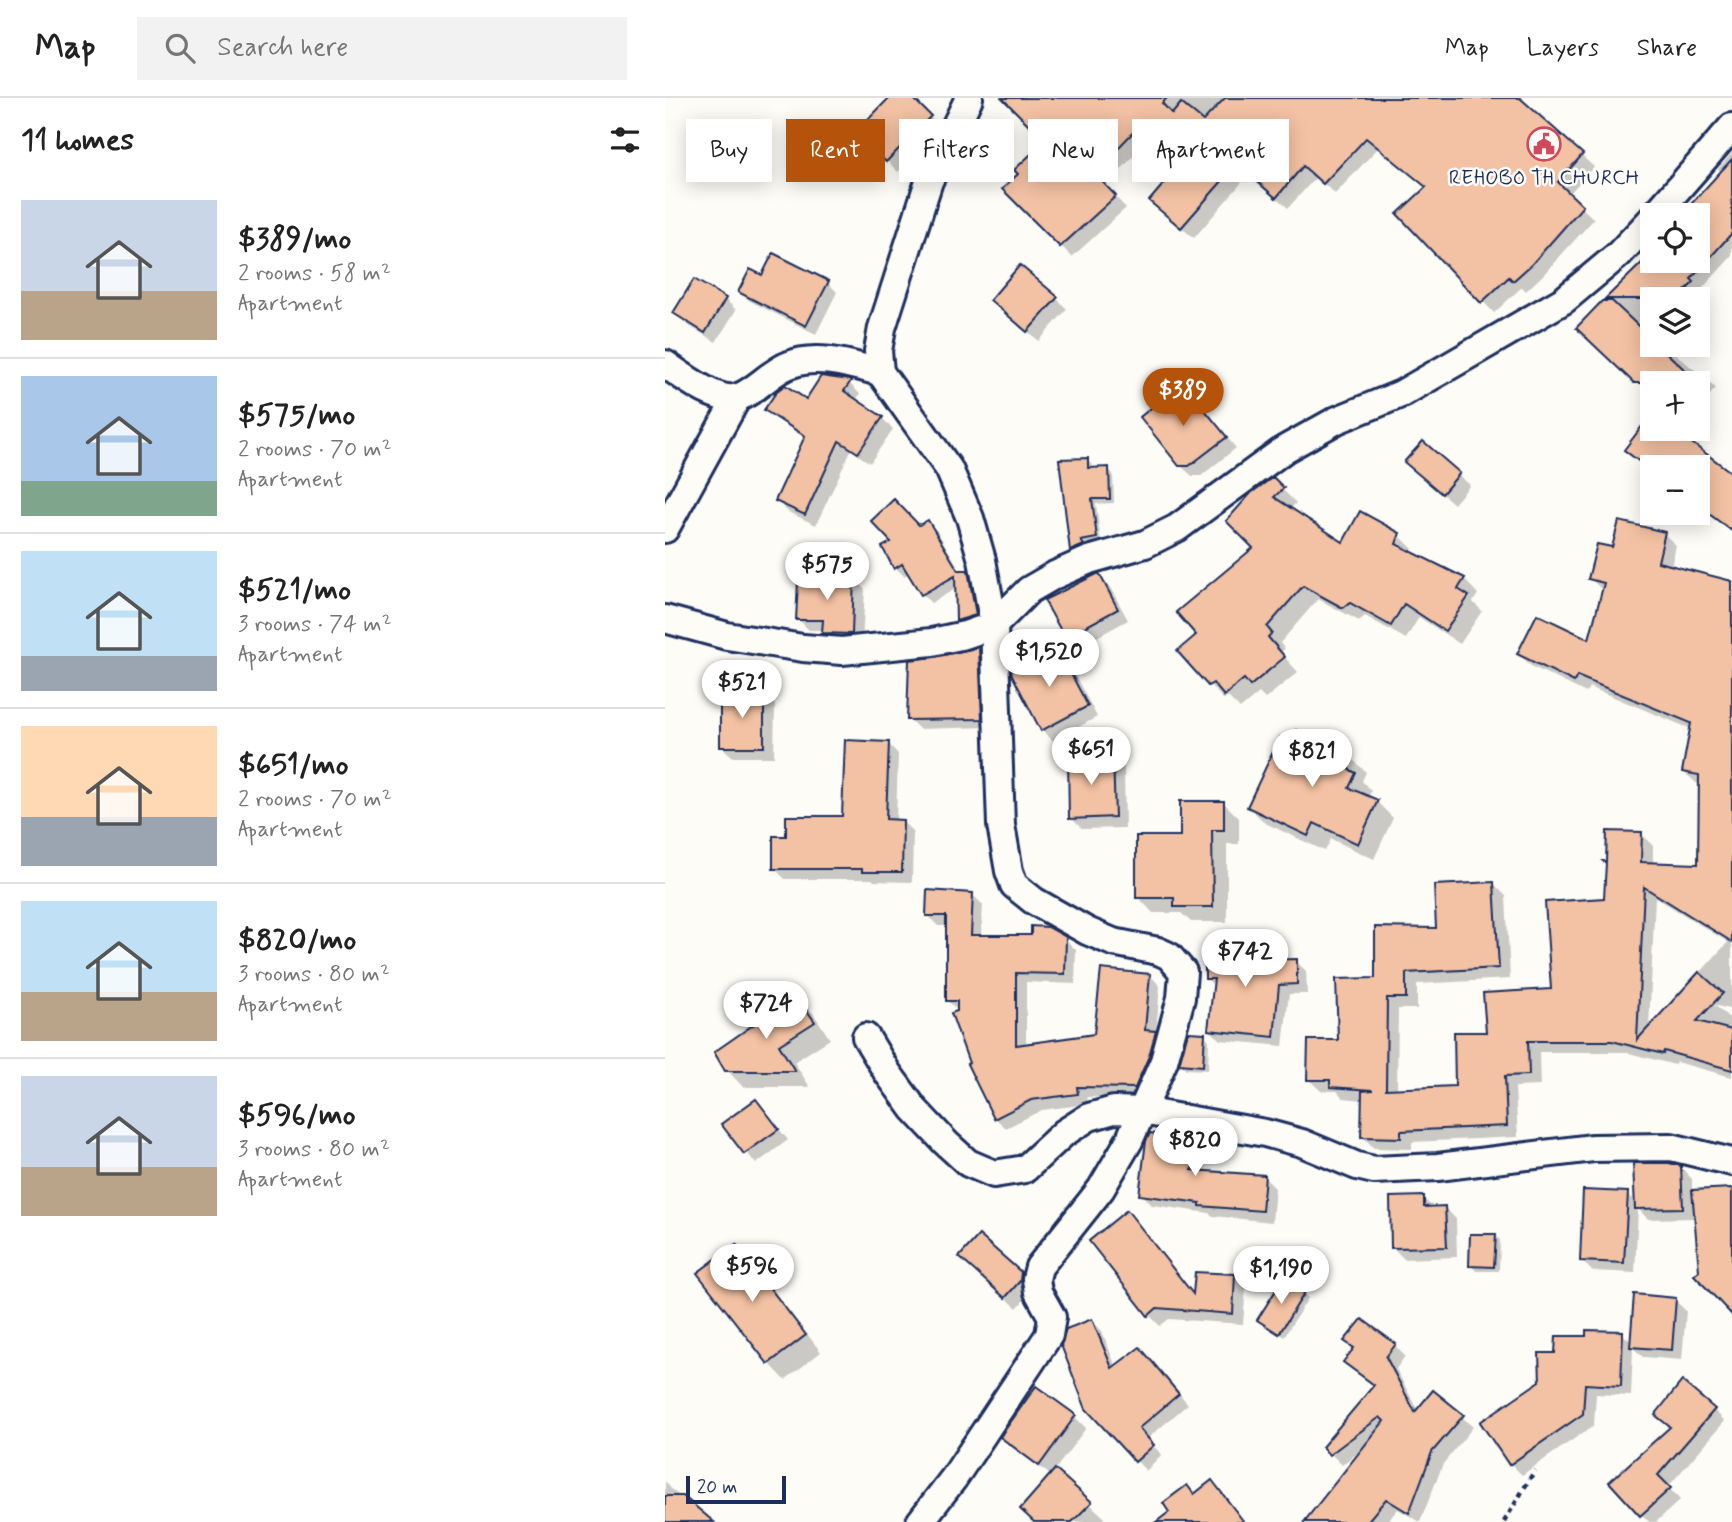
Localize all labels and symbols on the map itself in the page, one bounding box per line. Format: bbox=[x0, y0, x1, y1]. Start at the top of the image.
public building icon: REHOBO TH CHURCH bbox=[1525, 125, 1563, 163]
place label: REHOBO TH CHURCH bbox=[1449, 164, 1639, 192]
pin: $389 bbox=[1142, 368, 1224, 428]
pin: $575 bbox=[786, 542, 868, 602]
pin: $1,520 bbox=[992, 630, 1106, 689]
pin: $521 bbox=[701, 660, 783, 720]
pin: $651 bbox=[1050, 728, 1132, 787]
pin: $821 bbox=[1271, 730, 1353, 789]
pin: $742 bbox=[1204, 930, 1286, 989]
pin: $724 bbox=[725, 982, 807, 1041]
pin: $820 bbox=[1154, 1118, 1236, 1178]
pin: $596 bbox=[711, 1244, 793, 1304]
pin: $1,190 bbox=[1224, 1246, 1338, 1306]
scale bar bbox=[686, 1473, 786, 1505]

